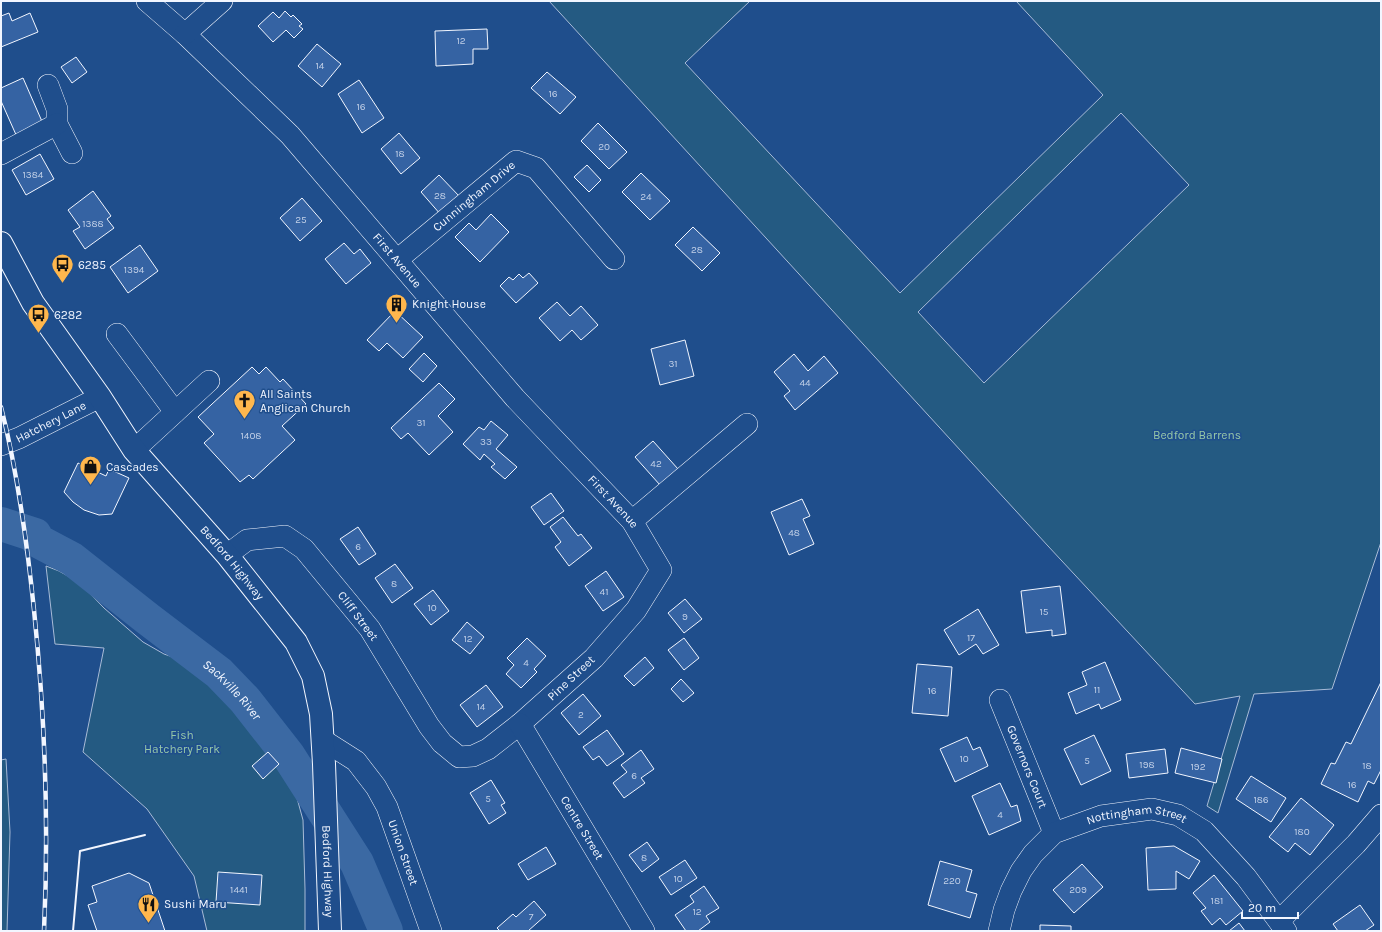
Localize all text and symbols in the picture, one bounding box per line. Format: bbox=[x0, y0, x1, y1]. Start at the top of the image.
house number: 12 bbox=[456, 35, 466, 47]
house number: 14 bbox=[316, 60, 325, 72]
house number: 16 bbox=[548, 88, 558, 100]
house number: 16 bbox=[356, 101, 366, 113]
house number: 20 bbox=[598, 141, 610, 153]
house number: 18 bbox=[395, 148, 405, 160]
street label: Cunningham Drive bbox=[430, 158, 518, 234]
house number: 1384 bbox=[23, 169, 44, 181]
house number: 28 bbox=[434, 190, 446, 202]
house number: 24 bbox=[640, 191, 652, 203]
house number: 25 bbox=[295, 214, 307, 226]
house number: 1388 bbox=[82, 218, 104, 230]
street label: First Avenue bbox=[370, 230, 424, 291]
house number: 28 bbox=[691, 244, 703, 256]
bus stop icon: 6285 bbox=[49, 252, 75, 285]
place label: 6285 bbox=[78, 258, 106, 272]
house number: 1394 bbox=[124, 264, 145, 276]
building icon: Knight House bbox=[383, 291, 409, 324]
place label: Knight House bbox=[412, 297, 486, 311]
bus stop icon: 6282 bbox=[26, 302, 52, 335]
place label: 6282 bbox=[54, 308, 82, 322]
house number: 31 bbox=[668, 358, 678, 370]
house number: 44 bbox=[799, 377, 811, 389]
place label: All Saints Anglican Church bbox=[260, 387, 350, 415]
church icon: All Saints Anglican Church bbox=[232, 388, 258, 421]
street label: Hatchery Lane bbox=[13, 398, 88, 446]
house number: 31 bbox=[416, 417, 426, 429]
park label: Bedford Barrens bbox=[1153, 428, 1241, 442]
house number: 1408 bbox=[241, 430, 261, 442]
house number: 33 bbox=[480, 436, 492, 448]
shop icon: Cascades bbox=[77, 454, 103, 487]
house number: 42 bbox=[650, 458, 662, 470]
place label: Cascades bbox=[106, 460, 159, 474]
street label: First Avenue bbox=[585, 472, 642, 530]
street label: Bedford Highway bbox=[197, 523, 267, 603]
house number: 48 bbox=[788, 527, 800, 539]
house number: 6 bbox=[355, 541, 361, 553]
house number: 8 bbox=[391, 578, 397, 590]
house number: 41 bbox=[600, 586, 608, 598]
street label: Cliff Street bbox=[335, 589, 381, 644]
house number: 10 bbox=[427, 602, 437, 614]
house number: 15 bbox=[1040, 606, 1049, 618]
house number: 9 bbox=[682, 611, 688, 623]
house number: 17 bbox=[967, 632, 975, 644]
house number: 12 bbox=[463, 633, 473, 645]
street label: Pine Street bbox=[544, 652, 598, 703]
water label: Sackville River bbox=[200, 657, 265, 723]
house number: 4 bbox=[523, 657, 529, 669]
house number: 11 bbox=[1094, 684, 1100, 696]
house number: 16 bbox=[927, 685, 937, 697]
house number: 14 bbox=[477, 701, 486, 713]
house number: 2 bbox=[578, 709, 584, 721]
street label: Governors Court bbox=[1004, 723, 1050, 811]
park label: Fish Hatchery Park bbox=[144, 728, 220, 756]
house number: 10 bbox=[959, 753, 969, 765]
house number: 5 bbox=[1084, 755, 1090, 767]
house number: 198 bbox=[1139, 759, 1155, 771]
house number: 18 bbox=[1362, 760, 1372, 772]
house number: 192 bbox=[1191, 761, 1206, 773]
house number: 6 bbox=[631, 770, 637, 782]
house number: 16 bbox=[1347, 779, 1357, 791]
house number: 5 bbox=[485, 793, 491, 805]
street label: Centre Street bbox=[558, 793, 607, 863]
house number: 186 bbox=[1253, 794, 1269, 806]
street label: Nottingham Street bbox=[1085, 802, 1190, 828]
house number: 4 bbox=[997, 809, 1003, 821]
street label: Union Street bbox=[385, 818, 421, 887]
street label: Bedford Highway bbox=[319, 825, 337, 918]
house number: 180 bbox=[1294, 826, 1310, 838]
house number: 8 bbox=[641, 852, 647, 864]
house number: 10 bbox=[673, 873, 683, 885]
house number: 220 bbox=[943, 875, 961, 887]
house number: 1441 bbox=[230, 884, 248, 896]
house number: 209 bbox=[1069, 884, 1087, 896]
restaurant icon: Sushi Maru bbox=[135, 891, 161, 924]
scale bar bbox=[1242, 894, 1298, 920]
house number: 181 bbox=[1211, 895, 1223, 907]
place label: Sushi Maru bbox=[164, 897, 227, 911]
text: 20 m bbox=[1248, 901, 1276, 915]
house number: 12 bbox=[692, 906, 702, 918]
house number: 7 bbox=[529, 911, 534, 923]

